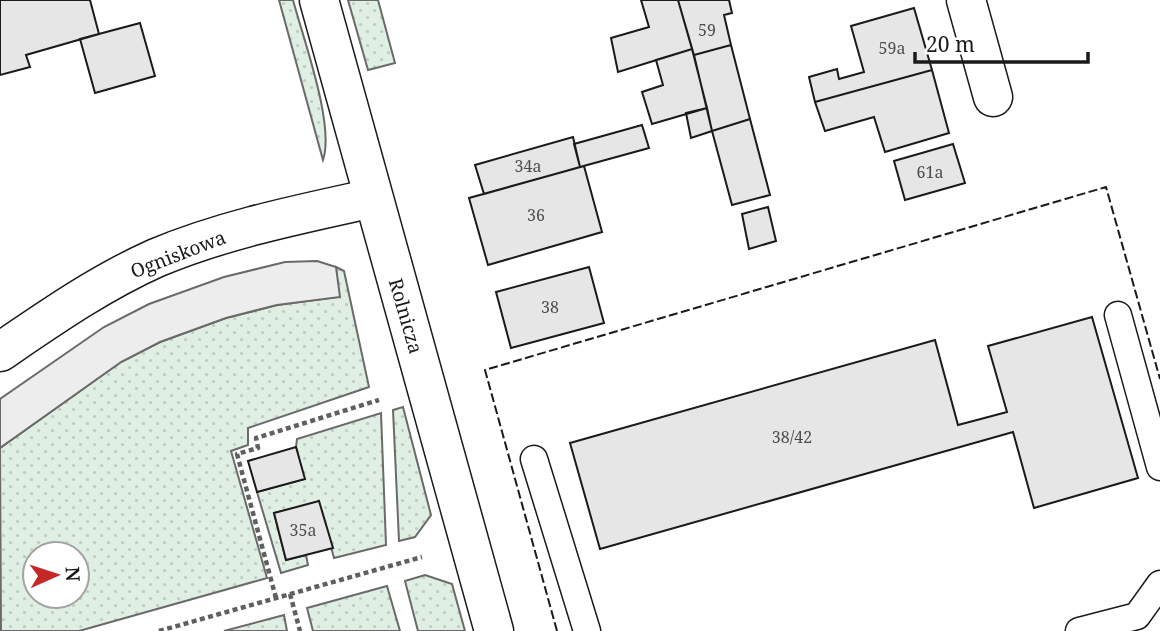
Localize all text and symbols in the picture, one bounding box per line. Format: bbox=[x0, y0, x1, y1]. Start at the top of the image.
house number: 59 bbox=[698, 19, 716, 41]
scale bar bbox=[915, 21, 1088, 65]
text: 20 m bbox=[926, 30, 975, 58]
house number: 59a bbox=[879, 37, 905, 59]
house number: 34a bbox=[515, 155, 541, 177]
house number: 61a bbox=[917, 161, 943, 183]
house number: 36 bbox=[527, 204, 545, 226]
street label: Ogniskowa bbox=[127, 224, 229, 284]
street label: Rolnicza bbox=[383, 275, 429, 357]
house number: 38 bbox=[541, 296, 559, 318]
house number: 38/42 bbox=[772, 426, 812, 448]
house number: 35a bbox=[290, 519, 316, 541]
north arrow bbox=[21, 540, 91, 610]
text: N bbox=[60, 566, 86, 582]

